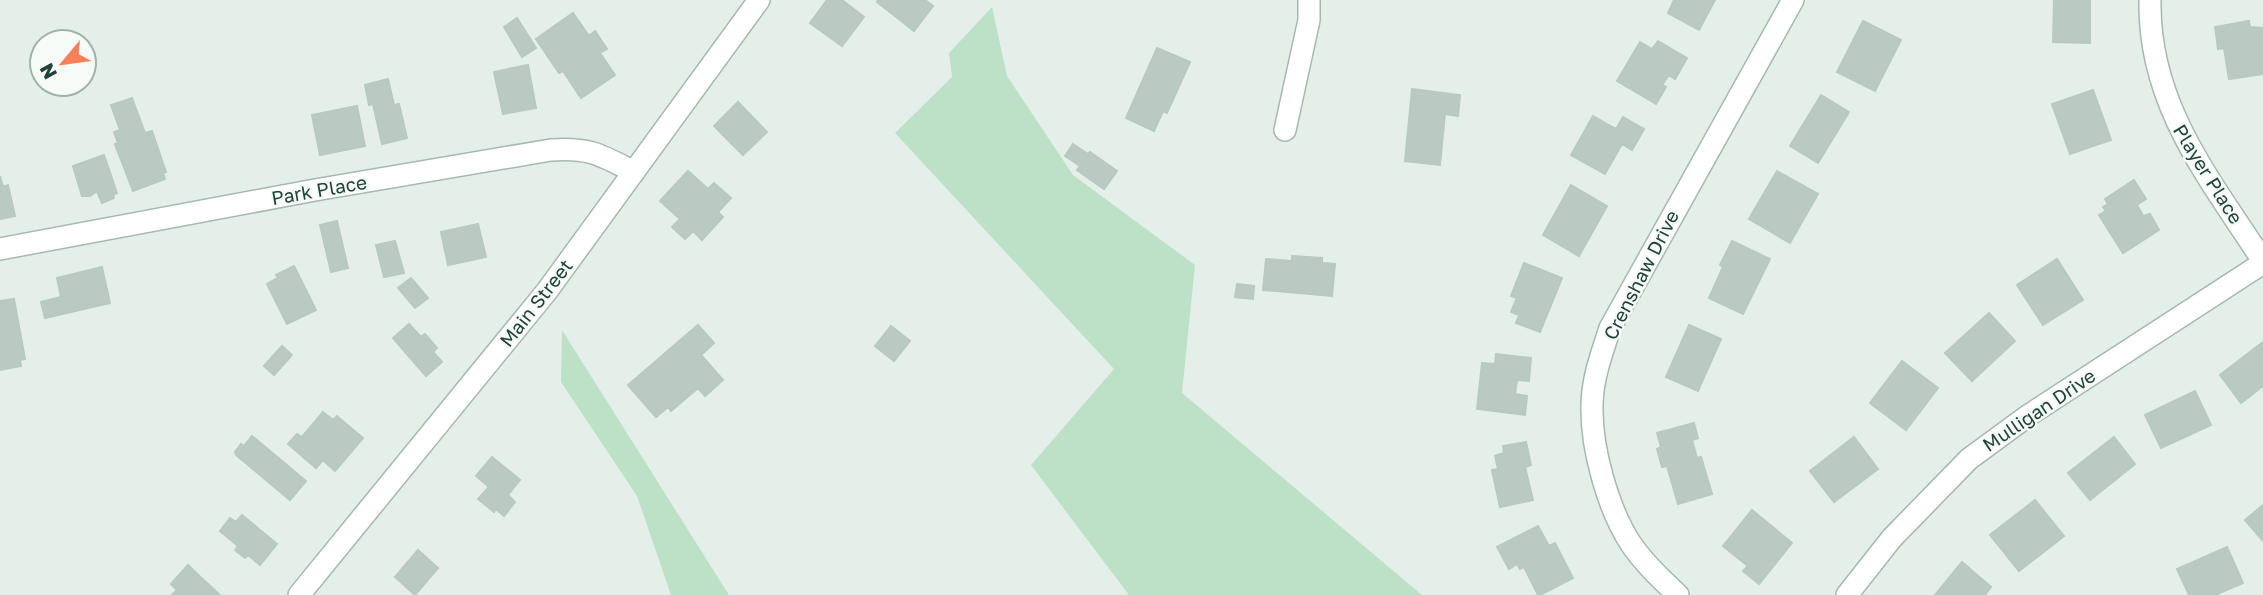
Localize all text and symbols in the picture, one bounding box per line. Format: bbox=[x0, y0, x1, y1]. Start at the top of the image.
north arrow bbox=[28, 28, 98, 98]
text: N bbox=[34, 60, 61, 83]
street label: Player Place bbox=[2169, 120, 2248, 228]
street label: Park Place bbox=[269, 170, 368, 209]
street label: Crenshaw Drive bbox=[1598, 206, 1683, 343]
street label: Main Street bbox=[494, 254, 577, 351]
street label: Mulligan Drive bbox=[1978, 363, 2099, 456]

